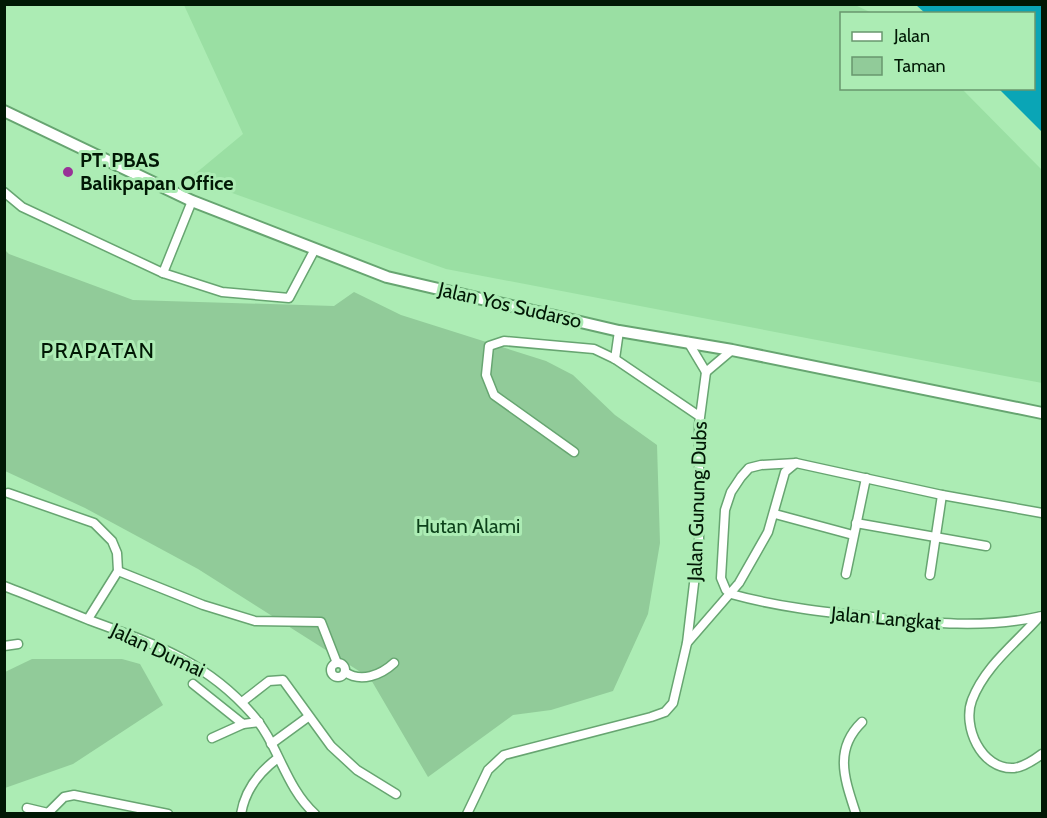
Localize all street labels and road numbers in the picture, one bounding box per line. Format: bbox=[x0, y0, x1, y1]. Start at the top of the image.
street label: Jalan Yos Sudarso bbox=[435, 277, 584, 333]
street label: Jalan Gunung Dubs bbox=[682, 421, 712, 582]
street label: Jalan Langkat bbox=[829, 601, 942, 635]
street label: Jalan Dumai bbox=[106, 617, 209, 682]

